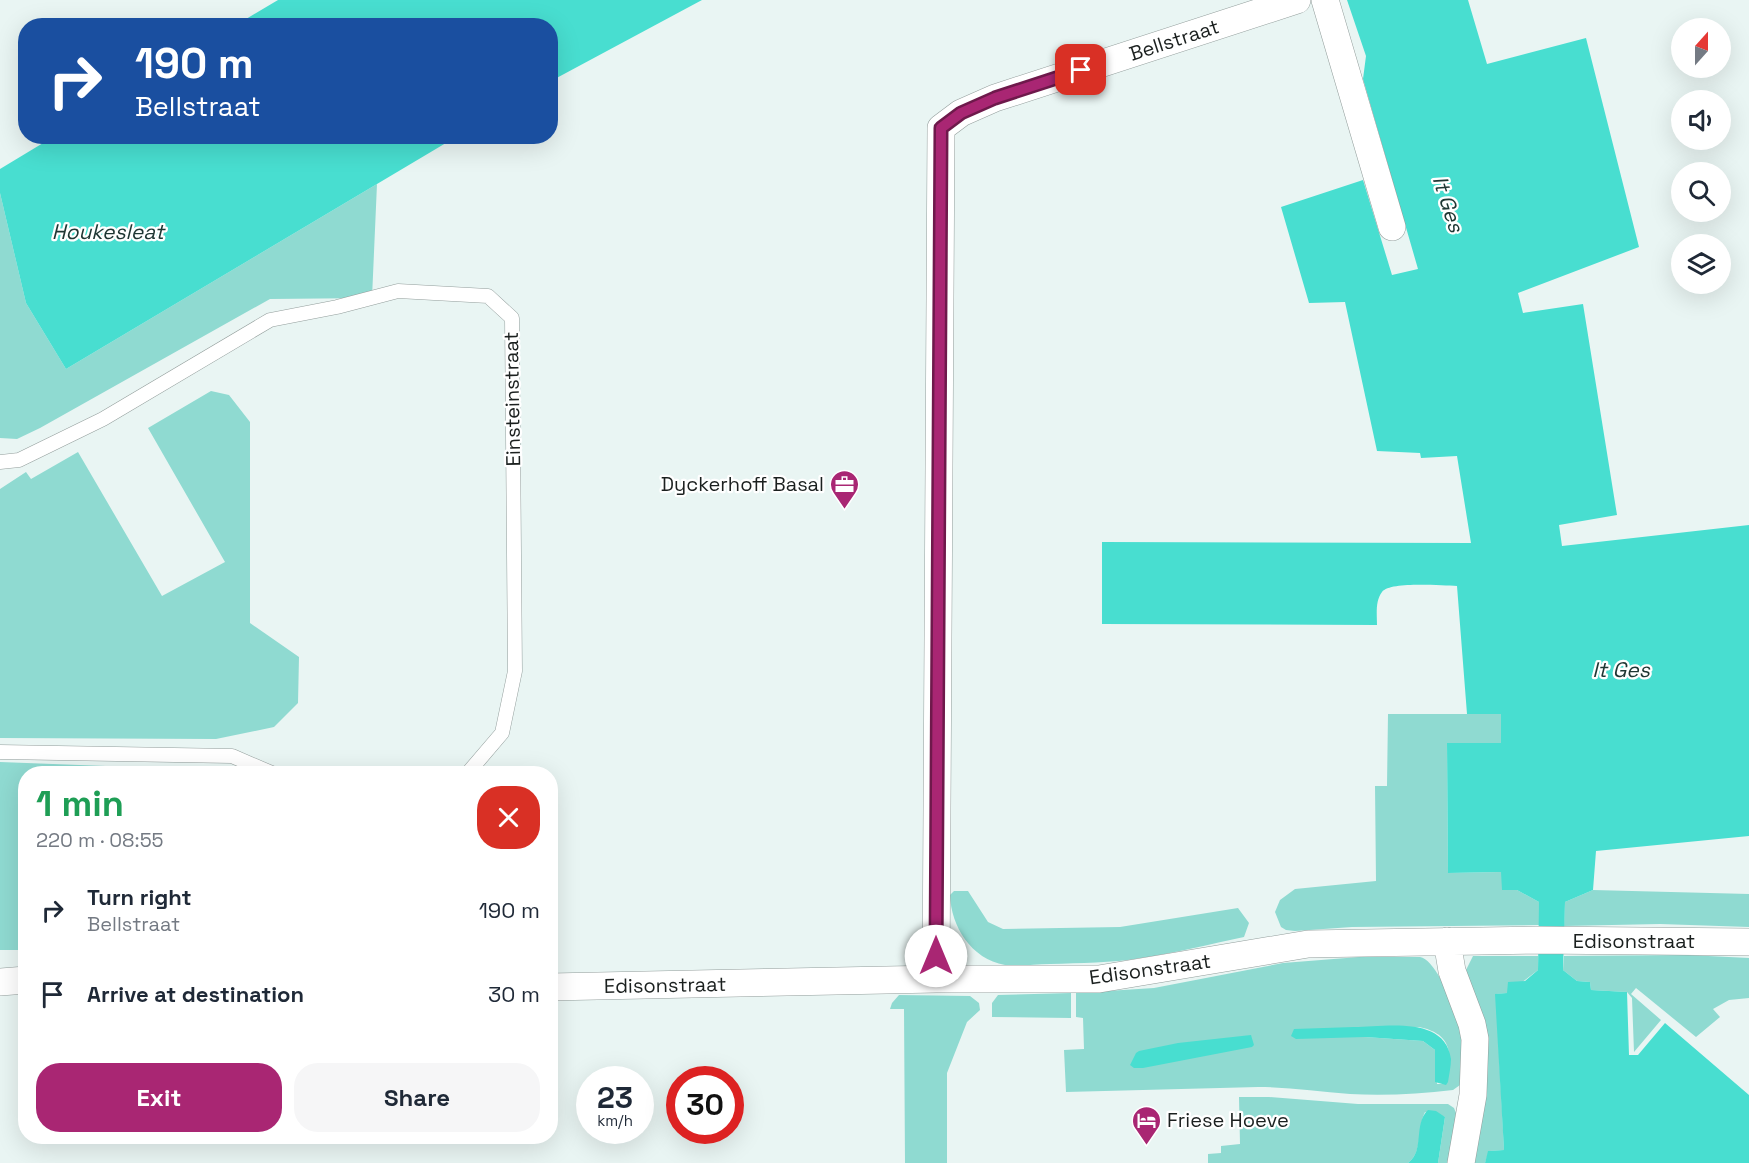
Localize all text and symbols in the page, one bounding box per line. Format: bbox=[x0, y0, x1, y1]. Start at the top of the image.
street label: Bellstraat bbox=[1126, 13, 1222, 67]
north arrow bbox=[1671, 18, 1731, 78]
map controls bbox=[1671, 18, 1731, 294]
text: 190 m bbox=[135, 37, 254, 90]
icon: right bbox=[36, 42, 114, 120]
pin bbox=[1055, 44, 1106, 95]
icon: arrive bbox=[1064, 53, 1097, 86]
text: Bellstraat bbox=[135, 89, 261, 124]
button: sound bbox=[1671, 90, 1731, 150]
button: search bbox=[1671, 162, 1731, 222]
water label: It Ges bbox=[1427, 172, 1470, 236]
water label: Houkesleat bbox=[52, 218, 167, 245]
button: layers bbox=[1671, 234, 1731, 294]
street label: Einsteinstraat bbox=[498, 331, 526, 467]
office icon: Dyckerhoff Basal bbox=[829, 468, 861, 510]
place label: Dyckerhoff Basal bbox=[661, 471, 824, 497]
water label: It Ges bbox=[1592, 656, 1651, 683]
text: 1 min bbox=[36, 781, 124, 827]
button: close bbox=[477, 786, 540, 849]
text: 220 m · 08:55 bbox=[36, 827, 164, 853]
text: Turn right bbox=[87, 883, 192, 911]
icon: right bbox=[36, 894, 69, 927]
text: 190 m bbox=[479, 896, 540, 924]
text: Bellstraat bbox=[87, 911, 180, 937]
position arrow bbox=[904, 924, 968, 988]
street label: Edisonstraat bbox=[1573, 928, 1695, 954]
street label: Edisonstraat bbox=[1088, 948, 1212, 990]
street label: Edisonstraat bbox=[604, 971, 726, 999]
icon: arrive bbox=[36, 978, 69, 1011]
text: Arrive at destination bbox=[87, 980, 304, 1008]
text: 30 m bbox=[488, 980, 540, 1008]
button: Exit bbox=[36, 1063, 282, 1132]
button: Share bbox=[294, 1063, 540, 1132]
speed limit sign: 30 bbox=[666, 1066, 744, 1144]
text: 23 bbox=[597, 1078, 633, 1117]
hotel icon: Friese Hoeve bbox=[1130, 1104, 1162, 1146]
place label: Friese Hoeve bbox=[1167, 1107, 1289, 1133]
text: km/h bbox=[597, 1111, 633, 1130]

